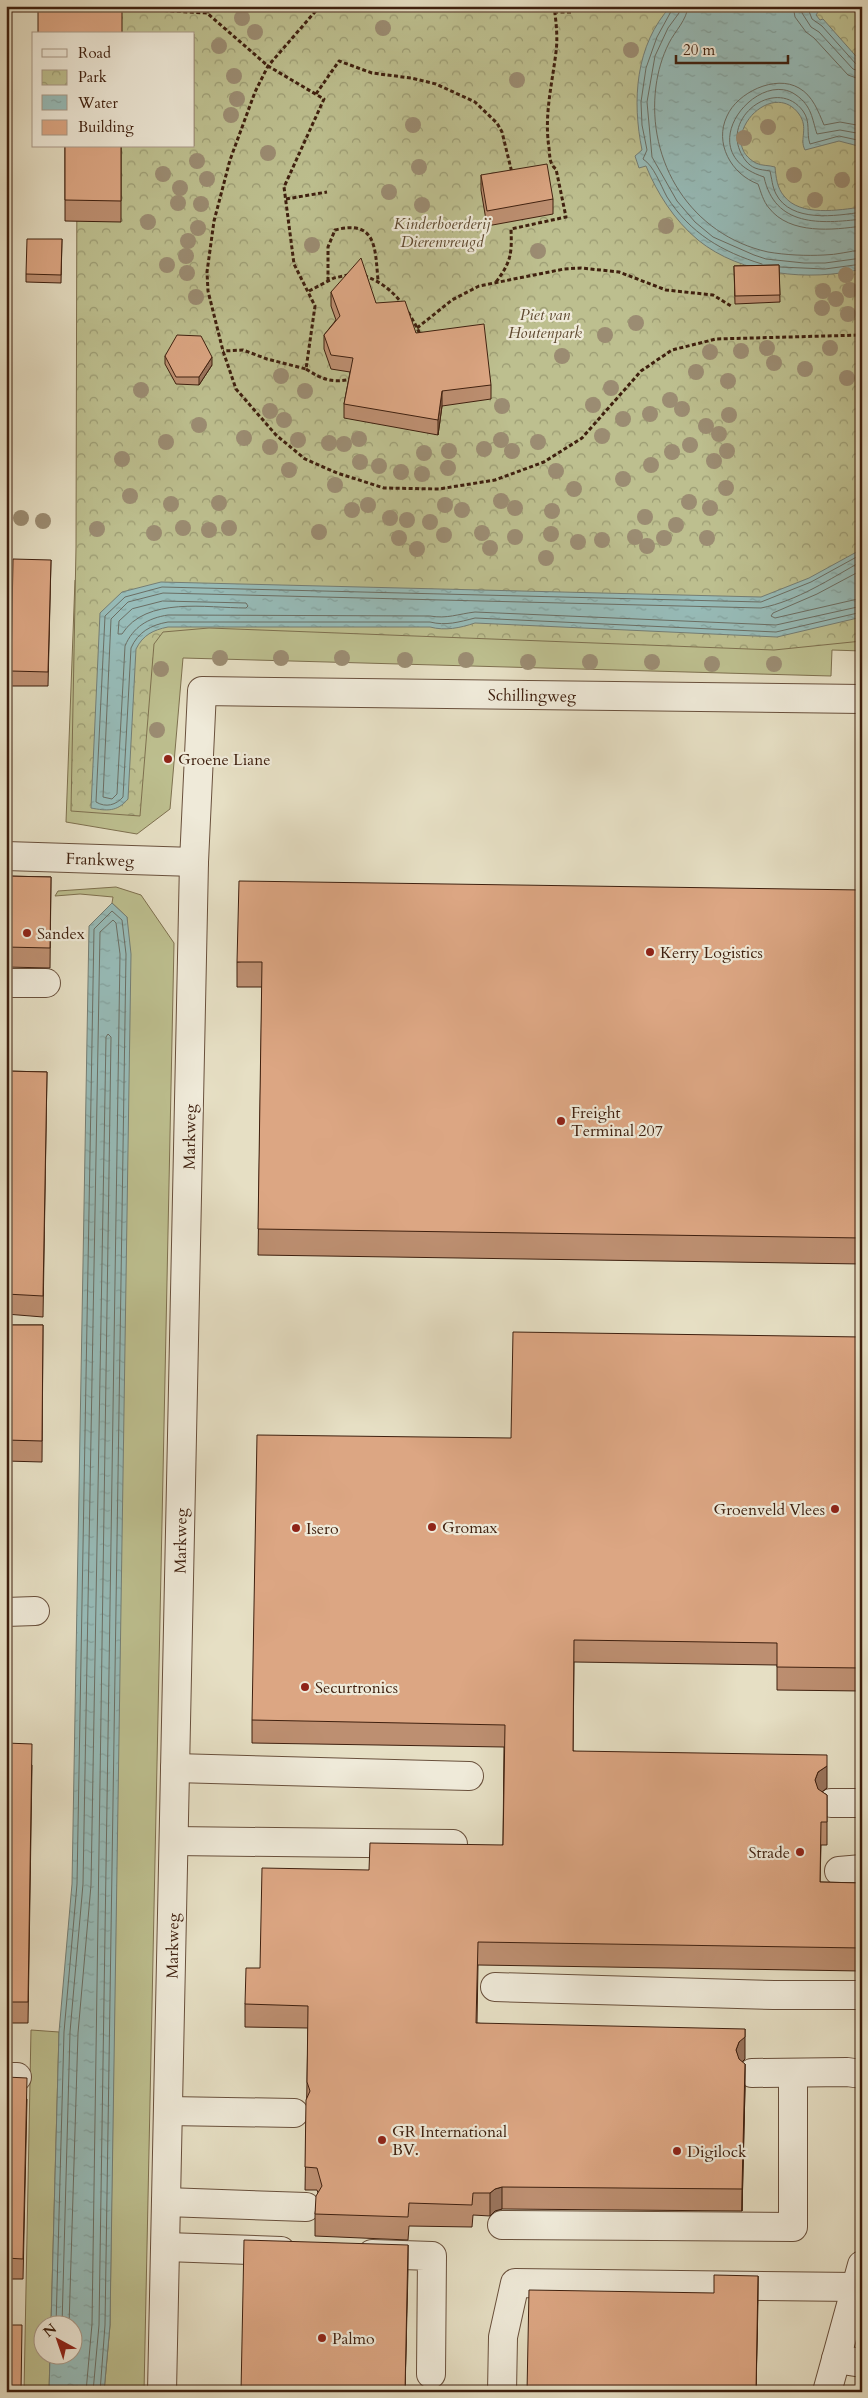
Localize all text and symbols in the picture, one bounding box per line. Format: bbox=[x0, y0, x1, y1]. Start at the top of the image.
legend bbox=[32, 32, 195, 148]
scale bar bbox=[676, 32, 788, 64]
text: 20 m bbox=[683, 40, 715, 60]
text: Road bbox=[78, 43, 111, 63]
text: Park bbox=[78, 67, 107, 87]
text: Water bbox=[77, 93, 119, 113]
text: Building bbox=[78, 117, 134, 137]
park label: Kinderboerderij Dierenvreugd bbox=[393, 213, 491, 253]
park label: Piet van Houtenpark bbox=[508, 304, 582, 344]
street label: Schillingweg bbox=[488, 684, 576, 708]
place label: Groene Liane bbox=[178, 749, 271, 771]
marker: Groene Liane bbox=[162, 753, 174, 765]
street label: Frankweg bbox=[65, 848, 135, 872]
place label: Sandex bbox=[37, 923, 85, 945]
marker: Sandex bbox=[21, 927, 33, 939]
place label: Kerry Logistics bbox=[660, 942, 763, 964]
marker: Kerry Logistics bbox=[644, 946, 656, 958]
place label: Freight Terminal 207 bbox=[571, 1102, 663, 1142]
street label: Markweg bbox=[178, 1104, 202, 1170]
marker: Freight Terminal 207 bbox=[555, 1115, 567, 1127]
place label: Groenveld Vlees bbox=[714, 1499, 825, 1521]
marker: Groenveld Vlees bbox=[829, 1503, 841, 1515]
street label: Markweg bbox=[169, 1508, 193, 1574]
place label: Gromax bbox=[442, 1517, 498, 1539]
place label: Isero bbox=[306, 1518, 339, 1540]
marker: Gromax bbox=[426, 1521, 438, 1533]
marker: Isero bbox=[290, 1522, 302, 1534]
place label: Securtronics bbox=[315, 1677, 398, 1699]
marker: Securtronics bbox=[299, 1681, 311, 1693]
place label: Strade bbox=[748, 1842, 790, 1864]
marker: Strade bbox=[794, 1846, 806, 1858]
street label: Markweg bbox=[161, 1913, 185, 1979]
place label: GR International BV. bbox=[392, 2121, 507, 2161]
marker: GR International BV. bbox=[376, 2134, 388, 2146]
place label: Digilock bbox=[687, 2141, 747, 2163]
marker: Digilock bbox=[671, 2145, 683, 2157]
north arrow bbox=[32, 2316, 82, 2366]
text: N bbox=[39, 2319, 61, 2342]
place label: Palmo bbox=[332, 2328, 375, 2350]
marker: Palmo bbox=[316, 2332, 328, 2344]

